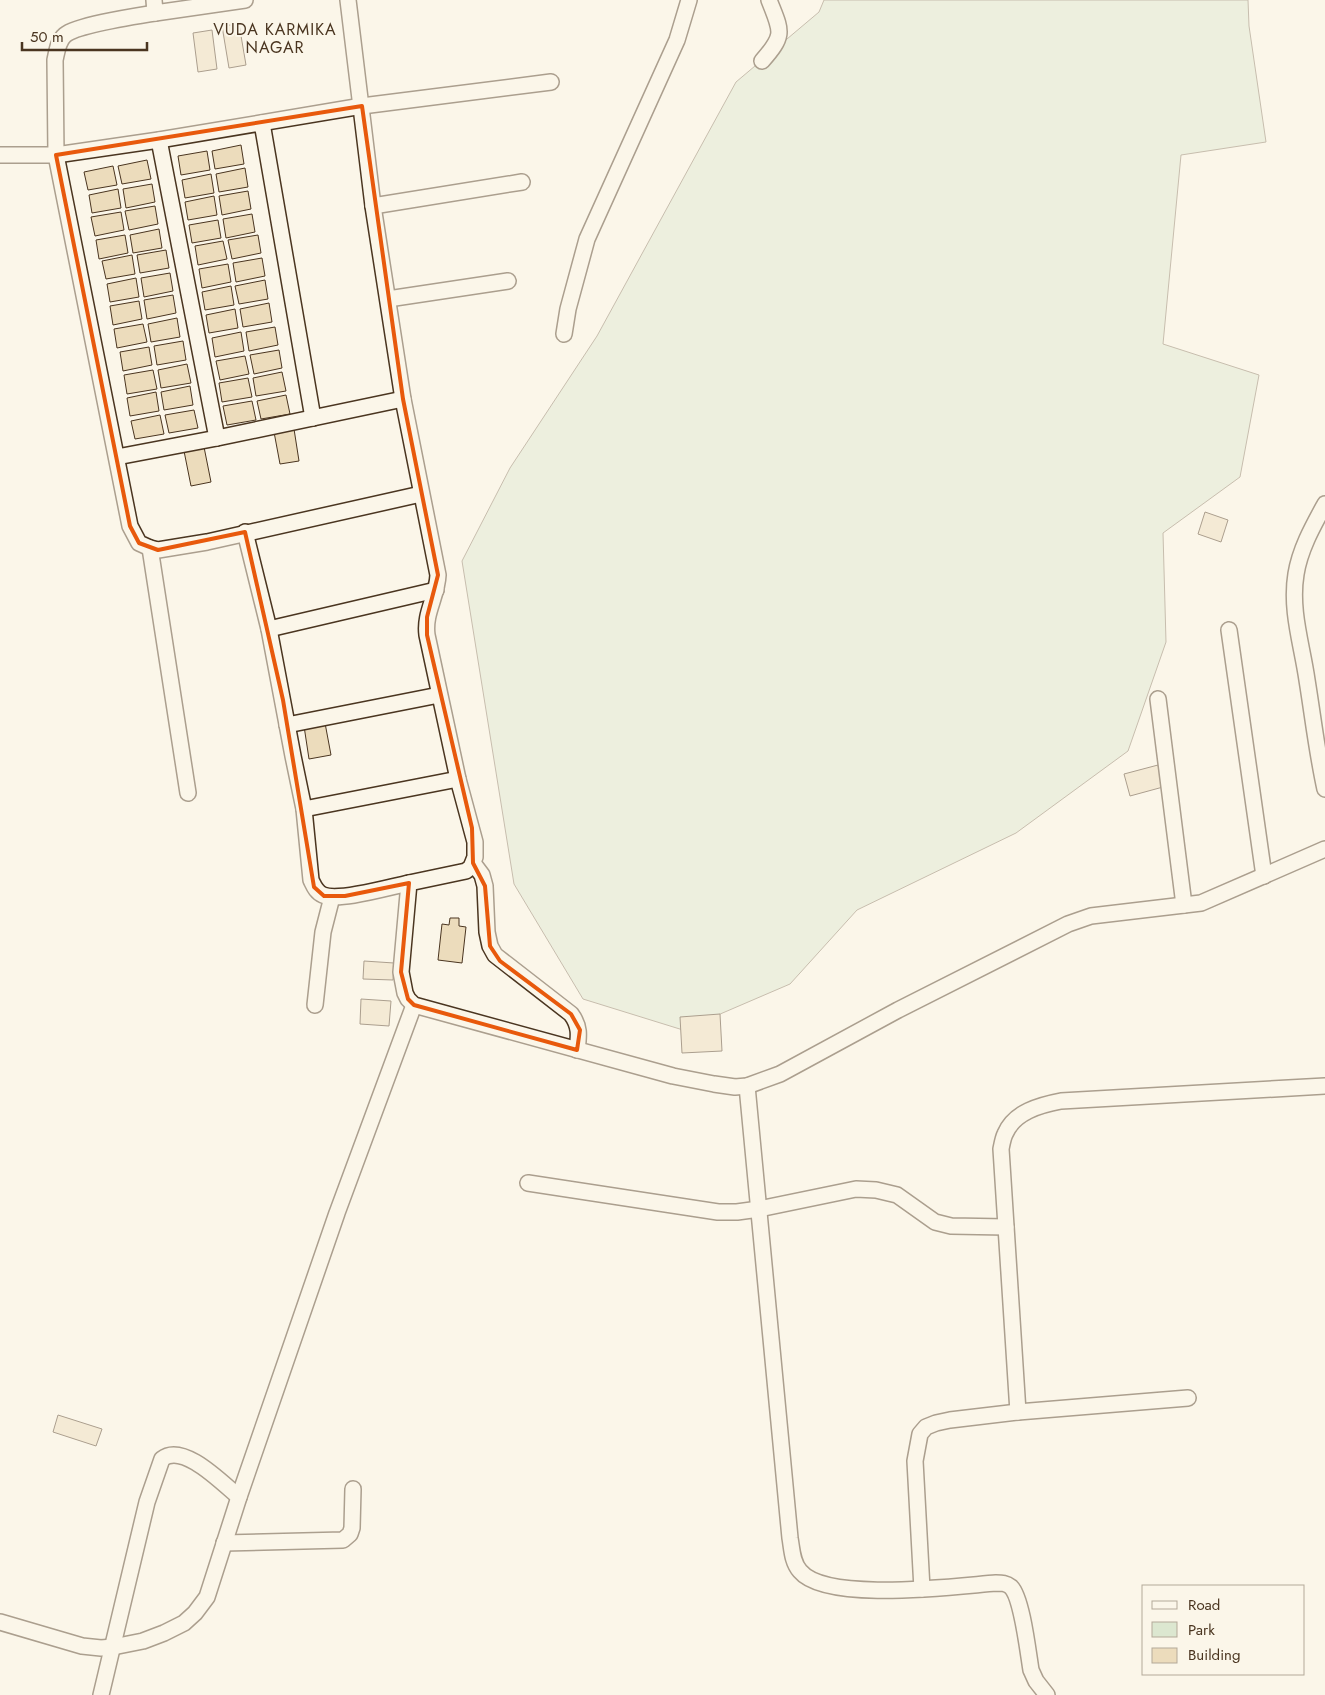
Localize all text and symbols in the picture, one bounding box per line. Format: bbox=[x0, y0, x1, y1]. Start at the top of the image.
district label: VUDA KARMIKA NAGAR bbox=[213, 18, 337, 59]
scale bar bbox=[22, 20, 148, 52]
text: 50 m bbox=[30, 26, 64, 48]
legend bbox=[1142, 1585, 1305, 1675]
text: Road bbox=[1188, 1594, 1220, 1616]
text: Park bbox=[1188, 1619, 1215, 1641]
text: Building bbox=[1188, 1644, 1240, 1666]

